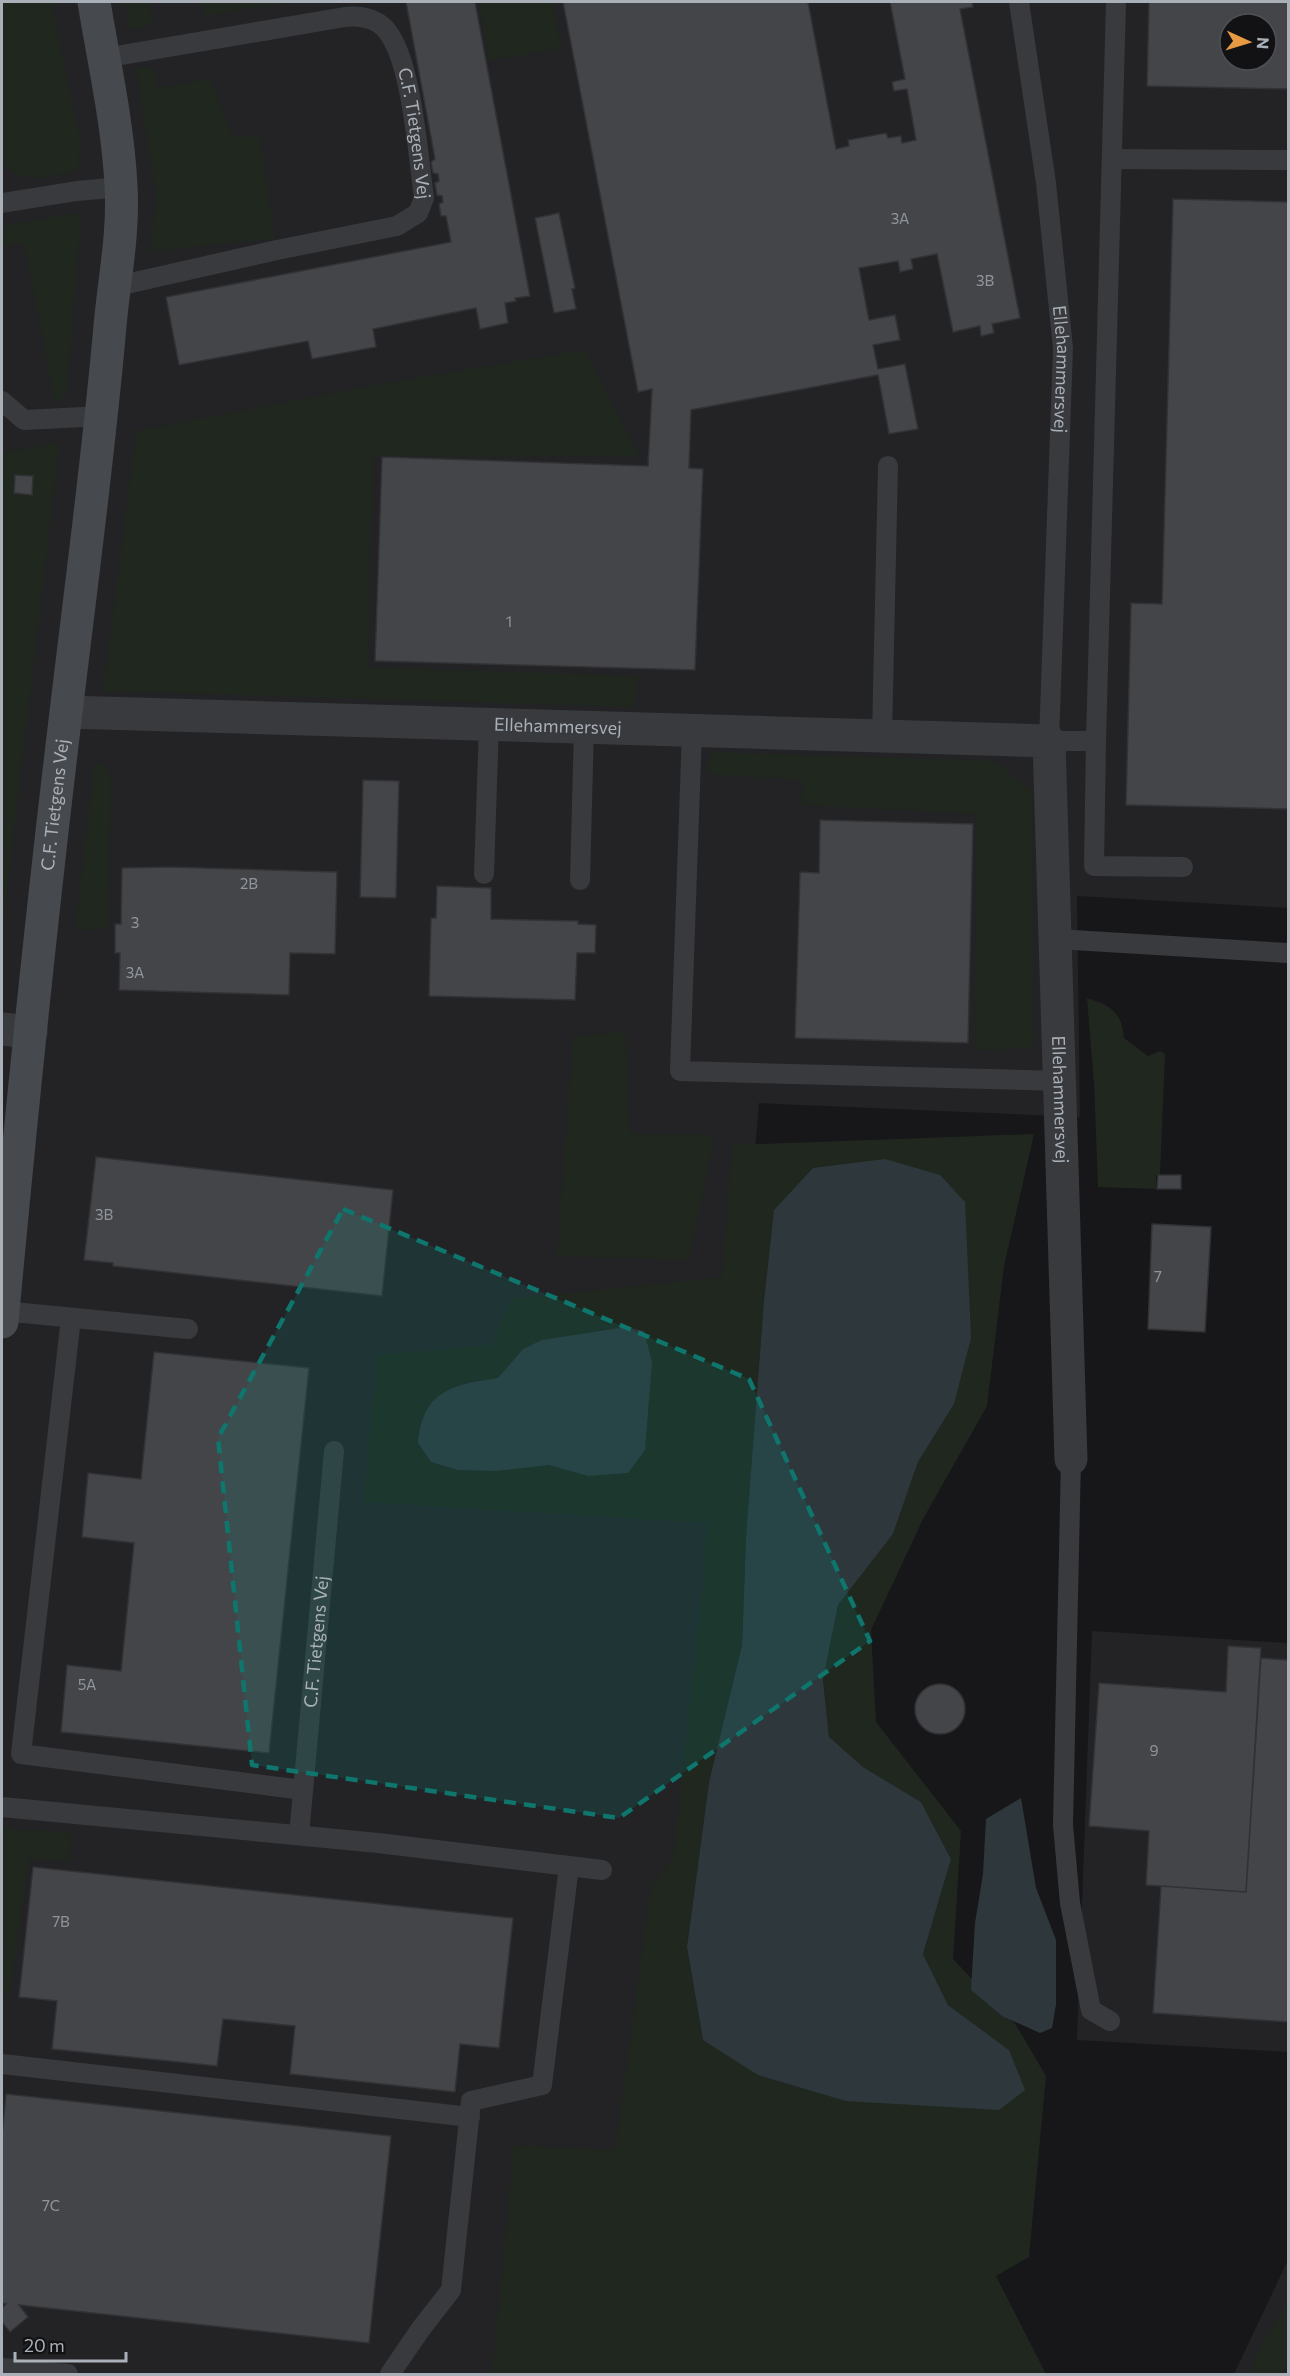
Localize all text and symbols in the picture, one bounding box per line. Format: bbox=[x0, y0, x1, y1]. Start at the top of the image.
north arrow bbox=[1218, 12, 1278, 72]
text: N bbox=[1254, 36, 1273, 50]
street label: C.F. Tietgens Vej bbox=[394, 65, 436, 200]
house number: 3A bbox=[891, 209, 909, 227]
house number: 3B bbox=[976, 271, 994, 289]
street label: Ellehammersvej bbox=[1049, 304, 1075, 433]
house number: 1 bbox=[506, 612, 512, 630]
street label: Ellehammersvej bbox=[494, 713, 622, 738]
street label: C.F. Tietgens Vej bbox=[36, 738, 73, 872]
house number: 2B bbox=[240, 874, 258, 892]
house number: 3 bbox=[131, 913, 139, 931]
house number: 3A bbox=[126, 963, 144, 981]
street label: Ellehammersvej bbox=[1048, 1035, 1074, 1164]
house number: 3B bbox=[95, 1205, 113, 1223]
house number: 7 bbox=[1154, 1267, 1162, 1285]
street label: C.F. Tietgens Vej bbox=[299, 1575, 333, 1709]
house number: 5A bbox=[78, 1675, 96, 1693]
house number: 9 bbox=[1149, 1741, 1159, 1759]
house number: 7B bbox=[52, 1912, 70, 1930]
house number: 7C bbox=[42, 2196, 60, 2214]
scale bar bbox=[15, 2325, 126, 2363]
text: 20 m bbox=[24, 2334, 65, 2356]

